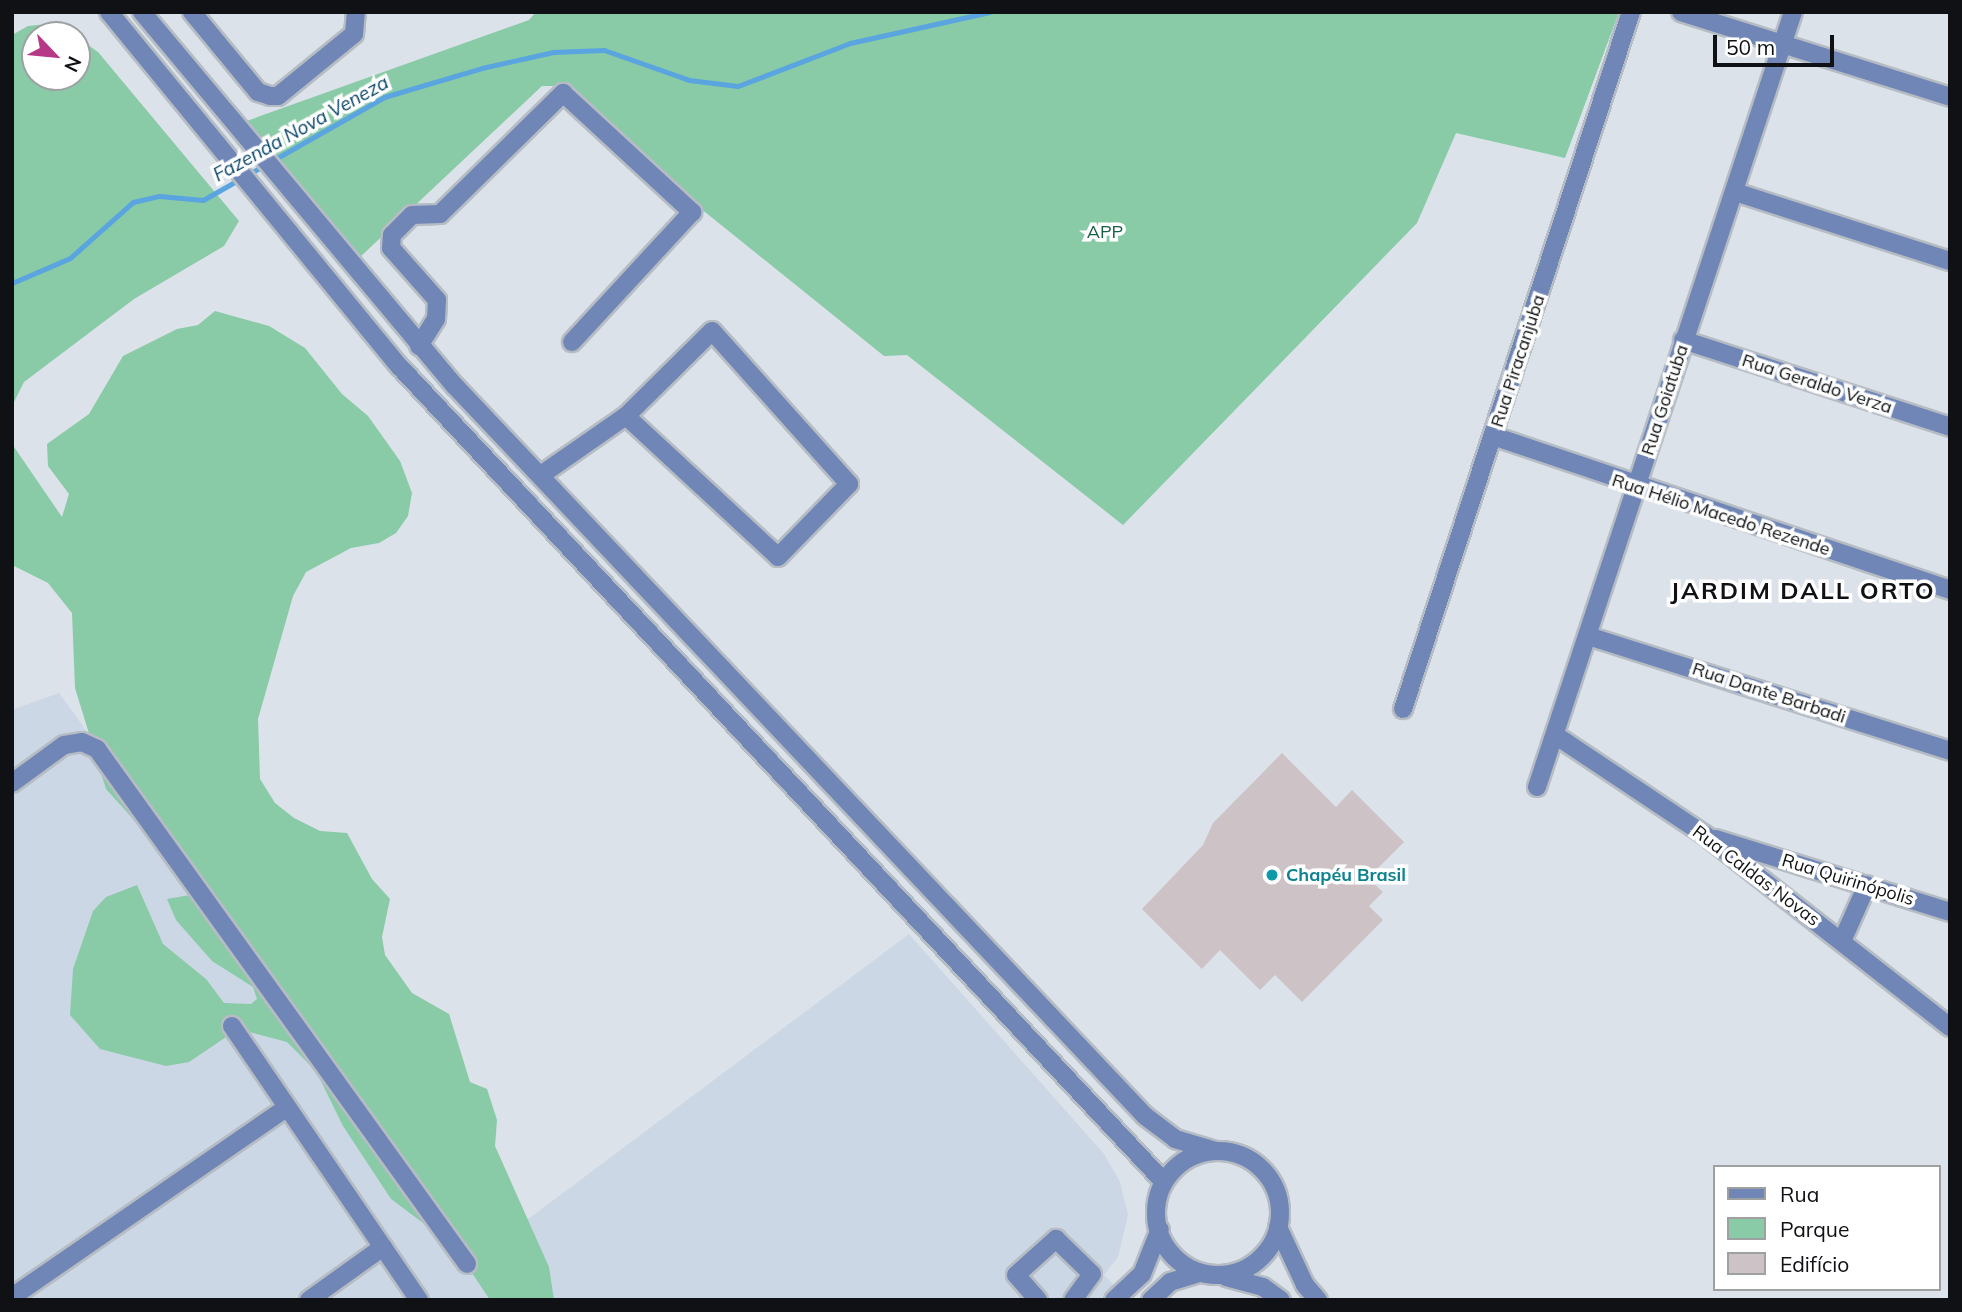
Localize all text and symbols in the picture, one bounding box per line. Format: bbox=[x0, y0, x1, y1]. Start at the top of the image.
north arrow bbox=[21, 21, 91, 91]
scale bar bbox=[1717, 21, 1838, 65]
text: 50 m bbox=[1726, 34, 1775, 60]
text: N bbox=[59, 53, 87, 76]
water label: Fazenda Nova Veneza bbox=[209, 71, 393, 187]
park label: APP bbox=[1087, 221, 1123, 243]
street label: Rua Piracanjuba bbox=[1486, 292, 1550, 430]
street label: Rua Goiatuba bbox=[1637, 342, 1693, 458]
street label: Rua Geraldo Verza bbox=[1739, 350, 1895, 418]
street label: Rua Hélio Macedo Rezende bbox=[1609, 469, 1833, 561]
district label: JARDIM DALL ORTO bbox=[1672, 577, 1934, 605]
street label: Rua Dante Barbadi bbox=[1690, 658, 1848, 728]
street label: Rua Caldas Novas bbox=[1688, 821, 1824, 931]
street label: Rua Quirinópolis bbox=[1779, 850, 1917, 910]
place label: Chapéu Brasil bbox=[1286, 864, 1406, 886]
marker: Chapéu Brasil bbox=[1264, 867, 1280, 883]
legend bbox=[1714, 1165, 1941, 1291]
text: Rua bbox=[1780, 1181, 1819, 1207]
text: Parque bbox=[1780, 1216, 1849, 1242]
text: Edifício bbox=[1780, 1251, 1849, 1277]

